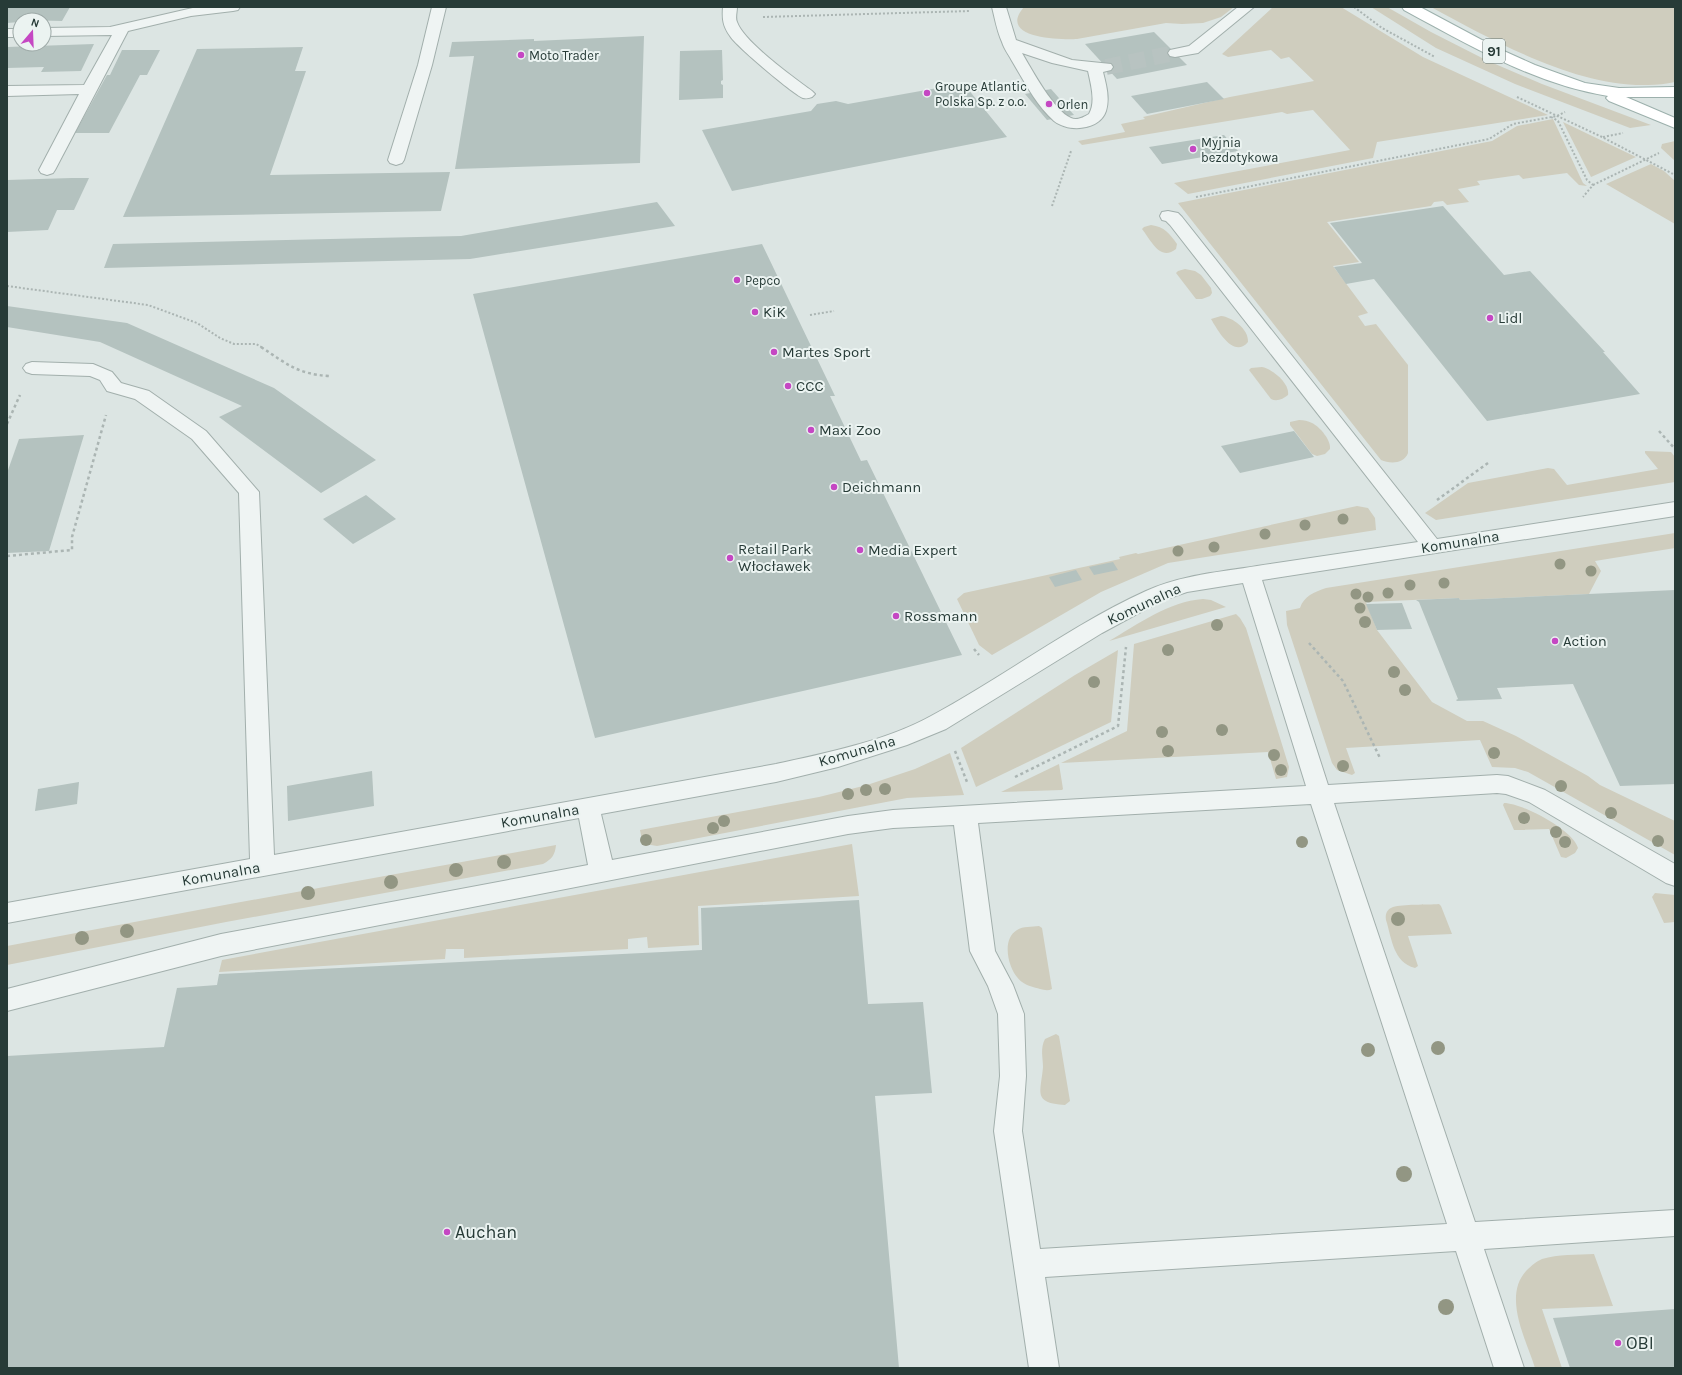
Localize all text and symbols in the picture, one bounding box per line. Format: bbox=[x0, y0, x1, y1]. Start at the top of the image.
north arrow bbox=[12, 12, 52, 52]
text: N bbox=[29, 16, 41, 30]
road number: 91 bbox=[1483, 39, 1505, 63]
place label: Moto Trader bbox=[529, 48, 599, 63]
marker: Moto Trader bbox=[516, 50, 526, 60]
place label: Groupe Atlantic Polska Sp. z o.o. bbox=[935, 79, 1027, 109]
marker: Groupe Atlantic Polska Sp. z o.o. bbox=[922, 88, 932, 98]
place label: Orlen bbox=[1057, 97, 1088, 112]
marker: Orlen bbox=[1044, 99, 1054, 109]
place label: Myjnia bezdotykowa bbox=[1201, 135, 1278, 165]
marker: Myjnia bezdotykowa bbox=[1188, 144, 1198, 154]
place label: Pepco bbox=[745, 273, 780, 288]
marker: Pepco bbox=[732, 275, 742, 285]
place label: KiK bbox=[763, 303, 786, 321]
marker: KiK bbox=[750, 307, 760, 317]
place label: Lidl bbox=[1498, 309, 1523, 327]
marker: Lidl bbox=[1485, 313, 1495, 323]
place label: Martes Sport bbox=[782, 343, 871, 361]
marker: Martes Sport bbox=[769, 347, 779, 357]
place label: CCC bbox=[796, 377, 824, 395]
marker: CCC bbox=[783, 381, 793, 391]
place label: Maxi Zoo bbox=[819, 421, 881, 439]
marker: Maxi Zoo bbox=[806, 425, 816, 435]
place label: Deichmann bbox=[842, 478, 921, 496]
marker: Deichmann bbox=[829, 482, 839, 492]
street label: Komunalna bbox=[1419, 527, 1501, 557]
place label: Retail Park Włocławek bbox=[738, 540, 811, 575]
place label: Media Expert bbox=[868, 541, 958, 559]
marker: Media Expert bbox=[855, 545, 865, 555]
marker: Retail Park Włocławek bbox=[725, 553, 735, 563]
street label: Komunalna bbox=[1104, 579, 1184, 629]
place label: Rossmann bbox=[904, 607, 978, 625]
marker: Rossmann bbox=[891, 611, 901, 621]
place label: Action bbox=[1563, 632, 1607, 650]
marker: Action bbox=[1550, 636, 1560, 646]
street label: Komunalna bbox=[816, 731, 898, 771]
street label: Komunalna bbox=[499, 800, 581, 832]
street label: Komunalna bbox=[180, 858, 262, 890]
place label: Auchan bbox=[455, 1221, 517, 1243]
marker: Auchan bbox=[442, 1227, 452, 1237]
place label: OBI bbox=[1626, 1332, 1654, 1354]
marker: OBI bbox=[1613, 1338, 1623, 1348]

